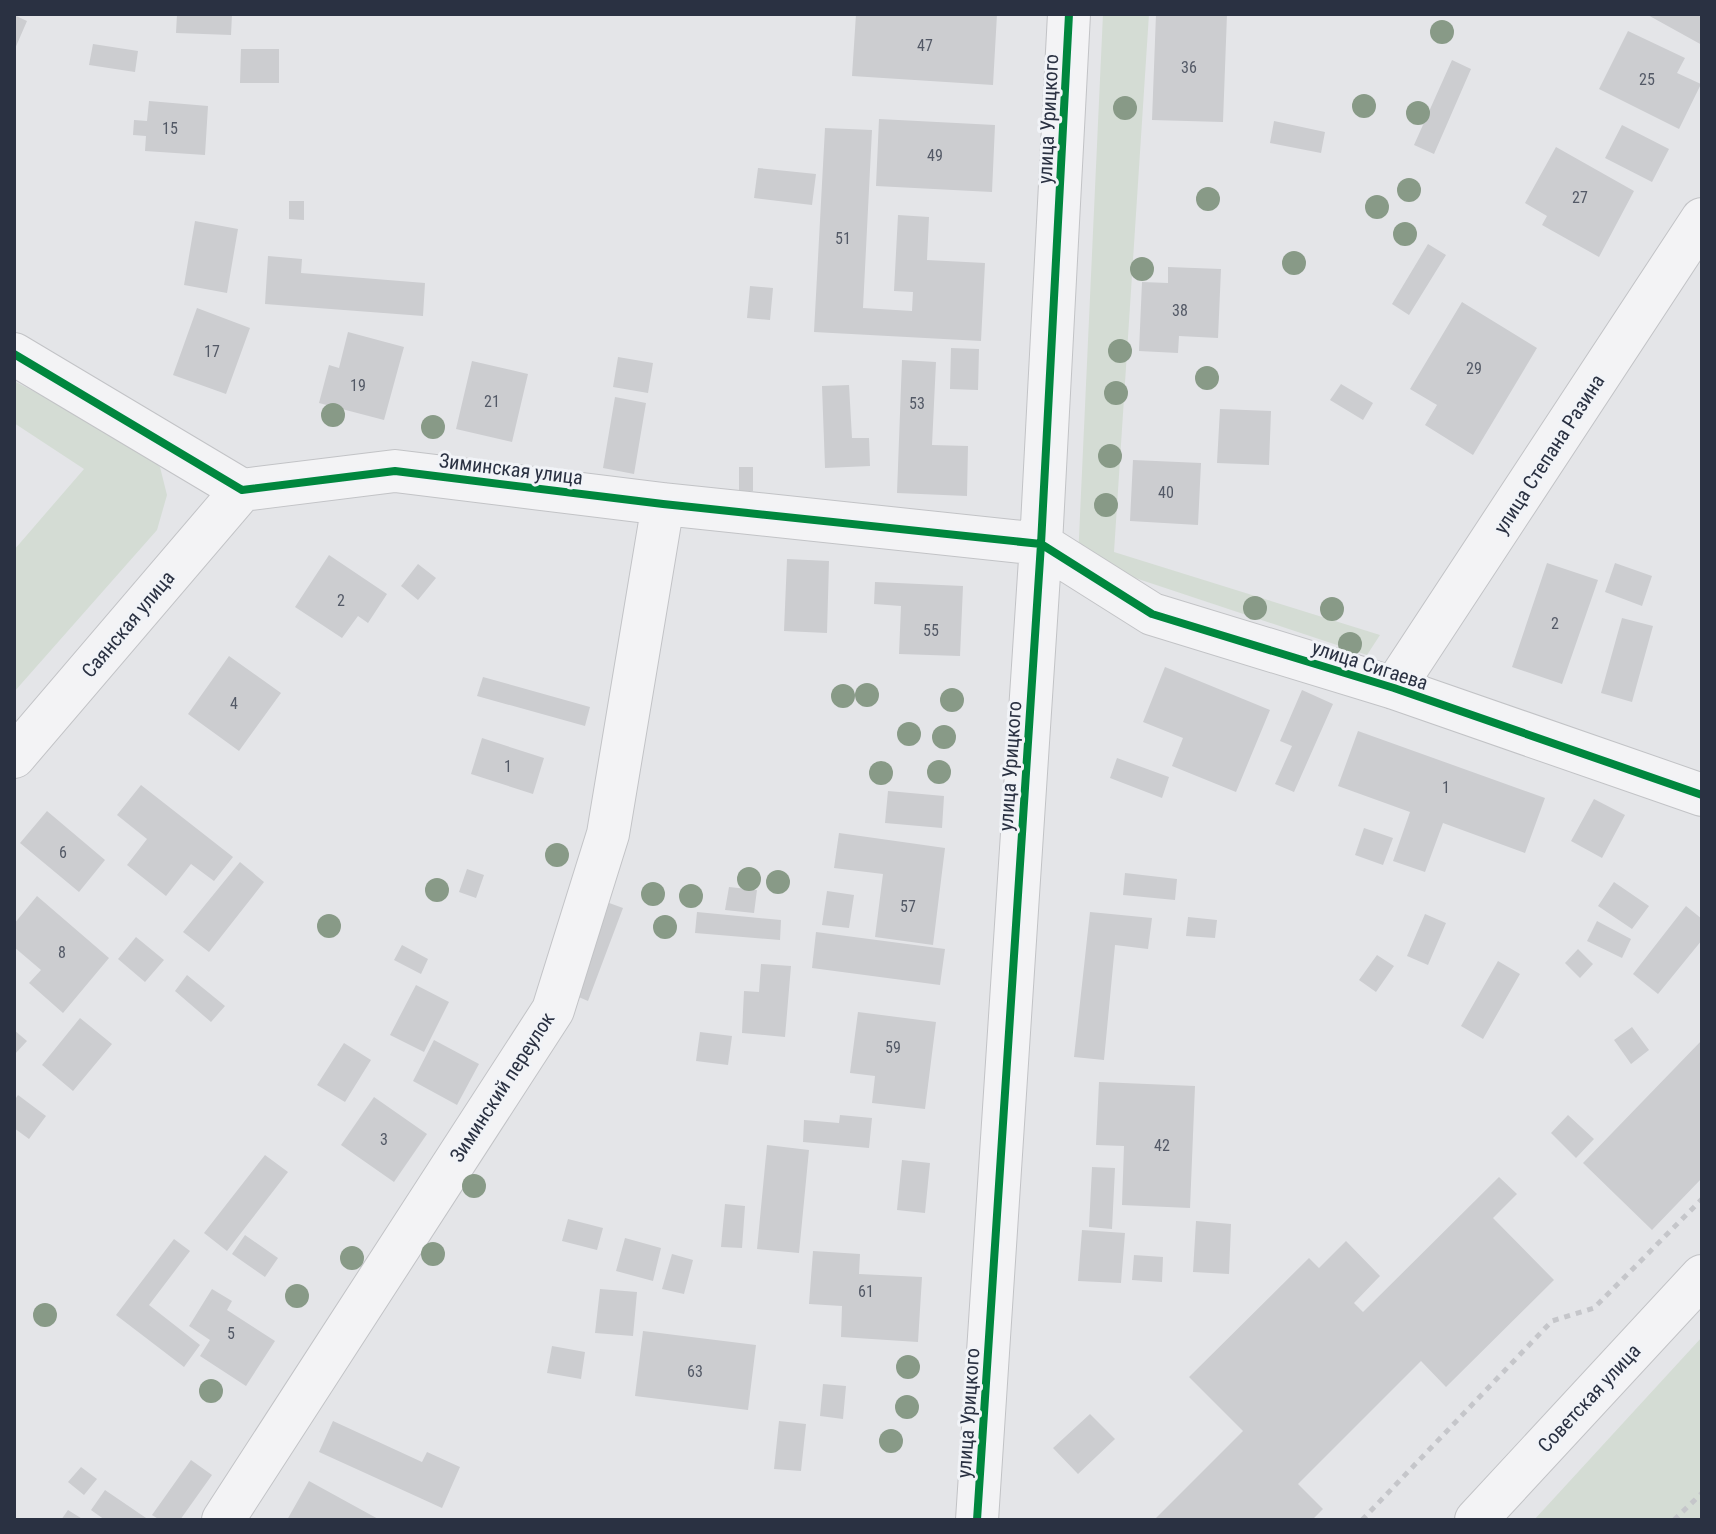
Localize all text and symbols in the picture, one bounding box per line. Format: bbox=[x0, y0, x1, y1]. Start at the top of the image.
house number: 47 bbox=[917, 36, 933, 55]
street label: улица Урицкого bbox=[1033, 53, 1063, 185]
house number: 36 bbox=[1181, 58, 1197, 77]
house number: 25 bbox=[1639, 70, 1655, 89]
house number: 15 bbox=[162, 119, 178, 138]
house number: 49 bbox=[927, 146, 943, 165]
house number: 27 bbox=[1572, 188, 1588, 207]
house number: 51 bbox=[835, 229, 851, 248]
house number: 38 bbox=[1172, 301, 1188, 320]
house number: 17 bbox=[204, 342, 220, 361]
house number: 29 bbox=[1466, 359, 1482, 378]
street label: улица Степана Разина bbox=[1489, 370, 1609, 538]
house number: 19 bbox=[350, 376, 366, 395]
house number: 21 bbox=[484, 392, 500, 411]
house number: 53 bbox=[909, 394, 925, 413]
street label: Зиминская улица bbox=[438, 448, 584, 490]
house number: 40 bbox=[1158, 483, 1174, 502]
street label: Саянская улица bbox=[76, 566, 180, 682]
house number: 2 bbox=[337, 591, 345, 610]
house number: 2 bbox=[1551, 614, 1559, 633]
house number: 55 bbox=[923, 621, 939, 640]
street label: улица Сигаева bbox=[1309, 635, 1431, 695]
house number: 4 bbox=[230, 694, 238, 713]
street label: улица Урицкого bbox=[993, 700, 1027, 832]
house number: 1 bbox=[504, 757, 512, 776]
house number: 1 bbox=[1442, 778, 1450, 797]
house number: 6 bbox=[59, 843, 67, 862]
house number: 57 bbox=[900, 897, 916, 916]
house number: 8 bbox=[58, 943, 66, 962]
street label: Зиминский переулок bbox=[445, 1007, 560, 1167]
house number: 59 bbox=[885, 1038, 901, 1057]
house number: 3 bbox=[380, 1130, 388, 1149]
house number: 42 bbox=[1154, 1136, 1170, 1155]
house number: 61 bbox=[858, 1282, 874, 1301]
house number: 5 bbox=[227, 1324, 235, 1343]
street label: Советская улица bbox=[1533, 1339, 1645, 1457]
street label: улица Урицкого bbox=[951, 1347, 985, 1479]
house number: 63 bbox=[687, 1362, 703, 1381]

